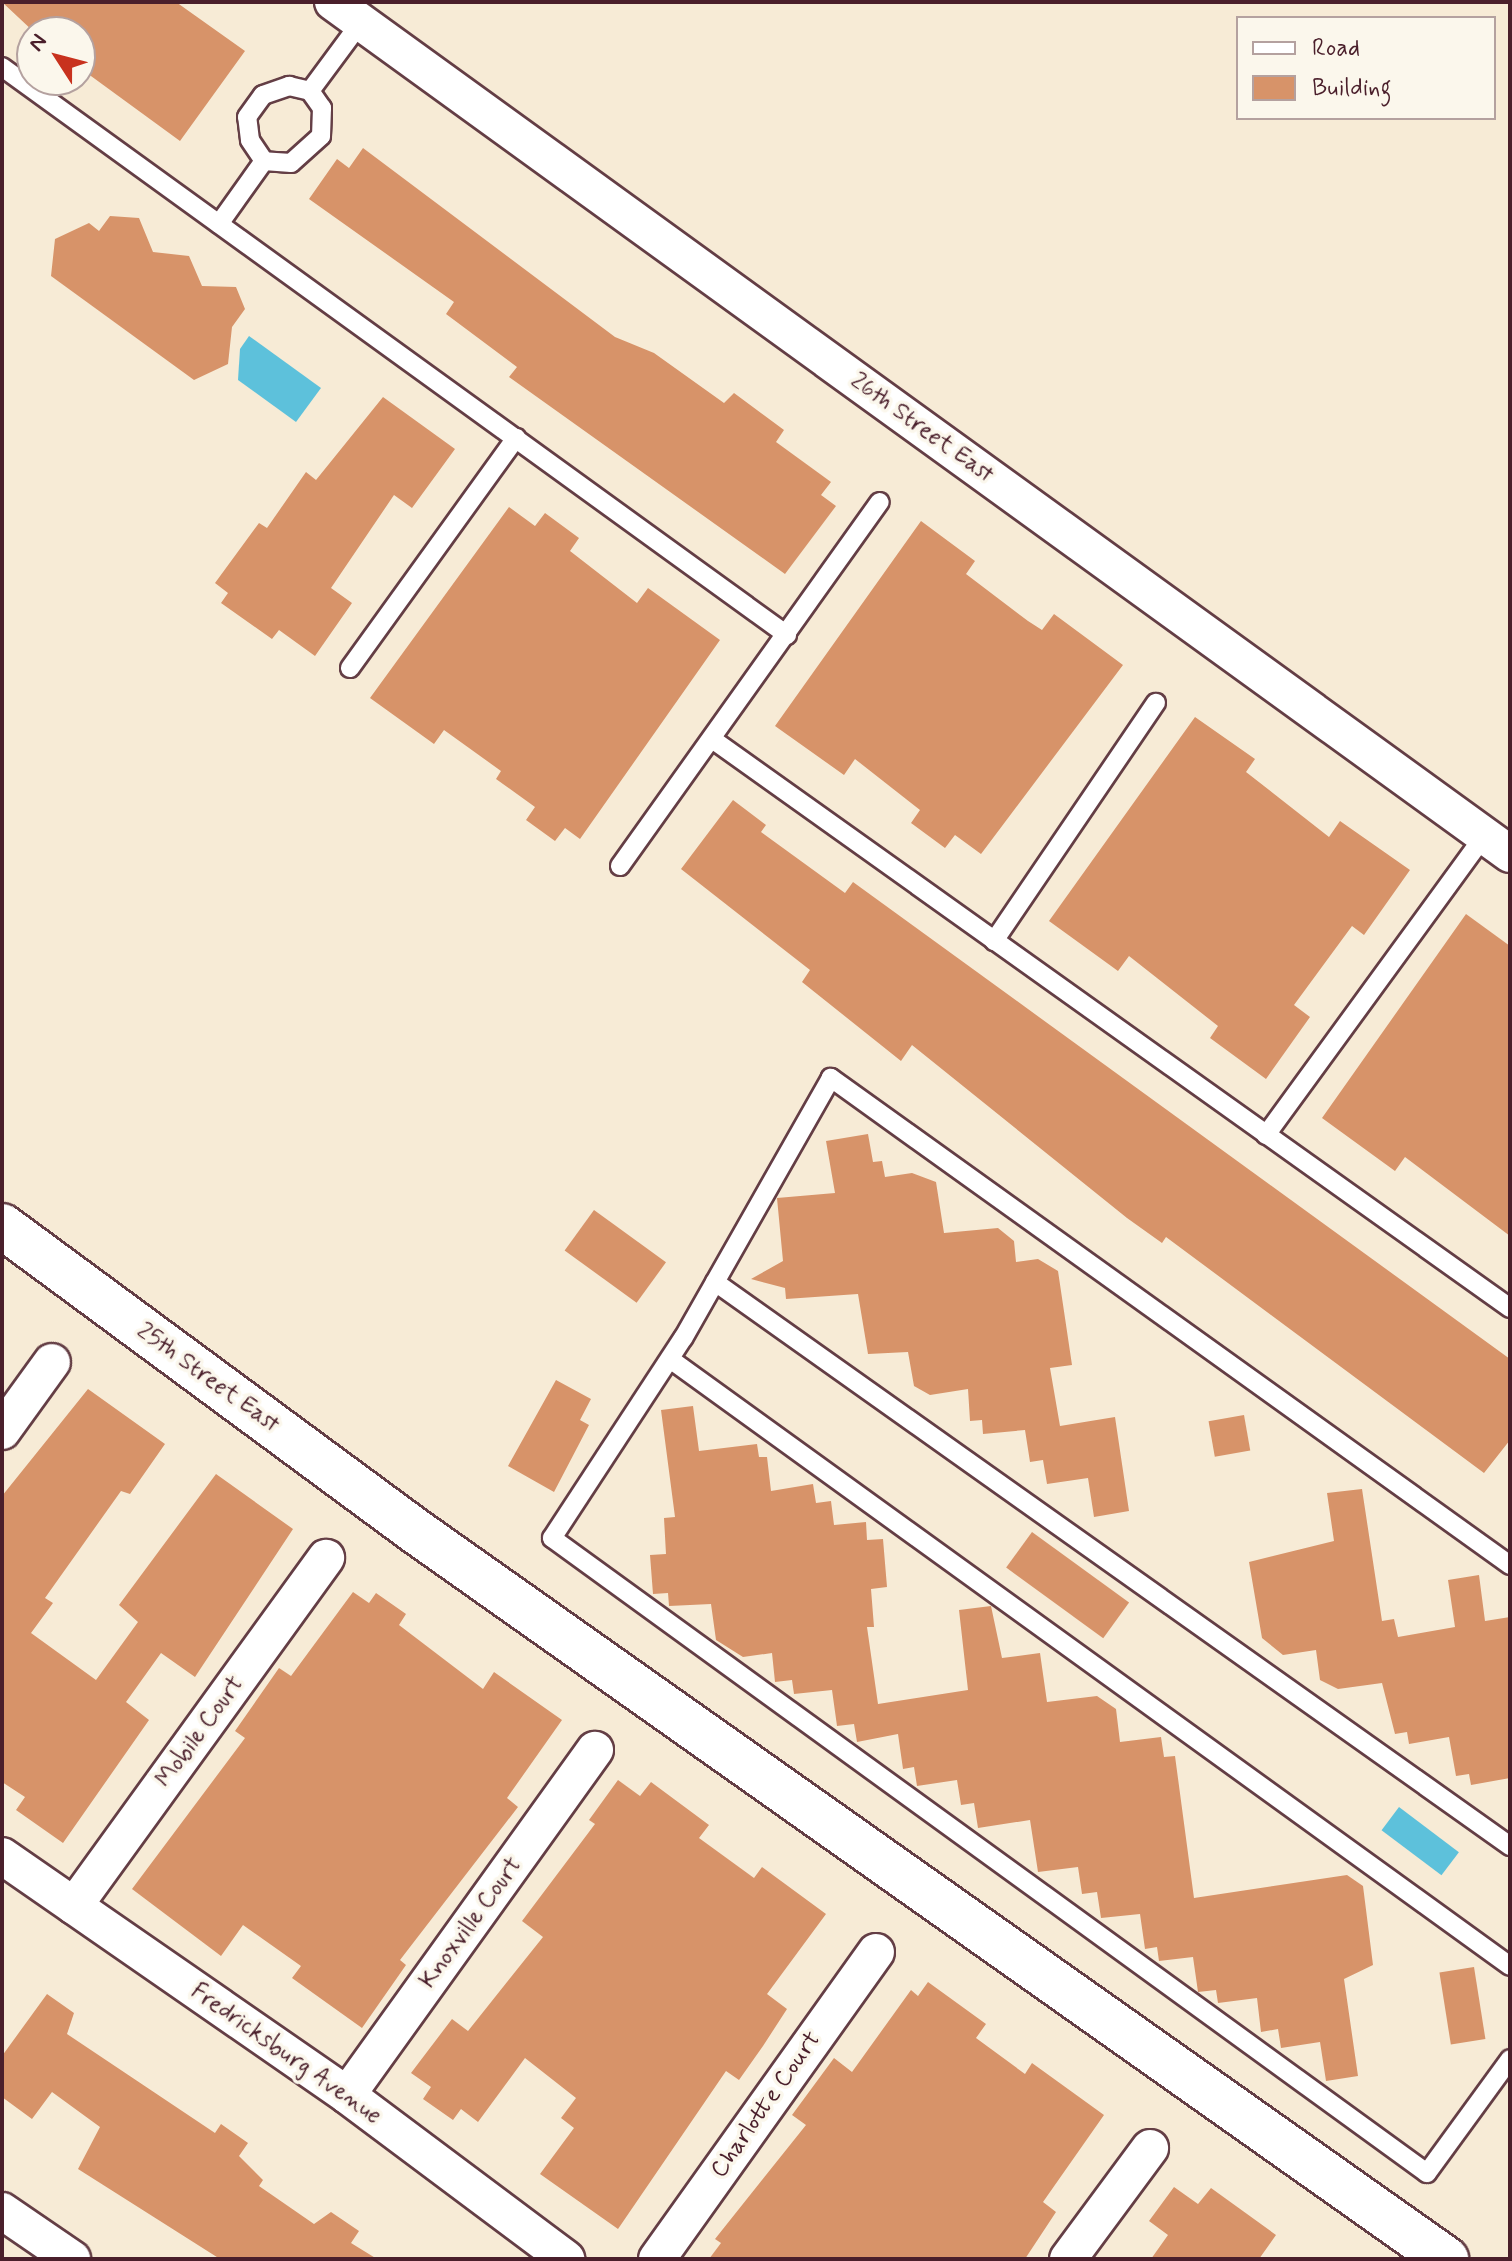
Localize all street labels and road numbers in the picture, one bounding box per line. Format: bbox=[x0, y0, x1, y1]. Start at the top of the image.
street label: 26th Street East bbox=[845, 367, 999, 489]
street label: 25th Street East bbox=[131, 1317, 285, 1439]
street label: Mobile Court bbox=[150, 1671, 250, 1793]
street label: Knoxville Court bbox=[414, 1852, 528, 1994]
street label: Fredricksburg Avenue bbox=[186, 1978, 386, 2130]
street label: Charlotte Court bbox=[706, 2028, 826, 2182]

